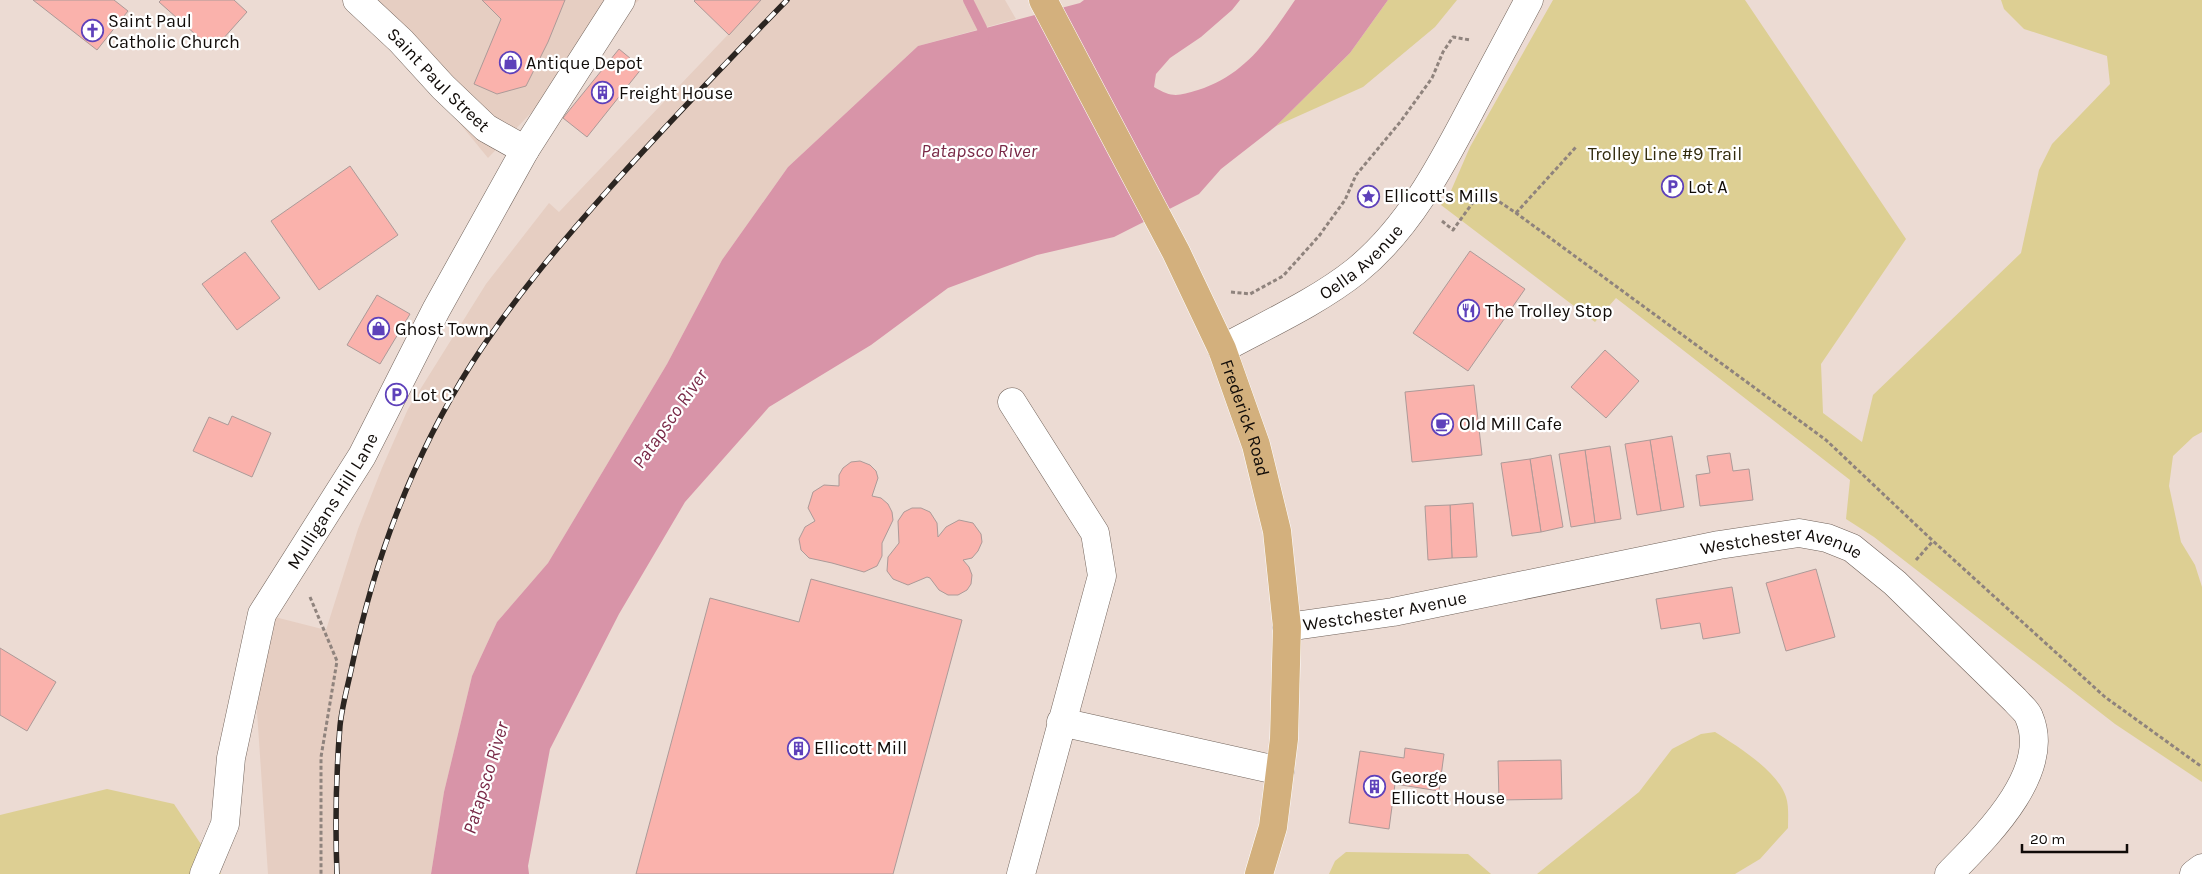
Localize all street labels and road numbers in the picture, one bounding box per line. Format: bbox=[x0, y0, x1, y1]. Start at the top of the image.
street label: Saint Paul Street bbox=[383, 23, 494, 137]
street label: Oella Avenue bbox=[1315, 220, 1408, 305]
street label: Frederick Road bbox=[1216, 356, 1274, 479]
street label: Mulligans Hill Lane bbox=[282, 429, 383, 573]
street label: Westchester Avenue bbox=[1698, 522, 1867, 563]
street label: Westchester Avenue bbox=[1301, 586, 1469, 636]

